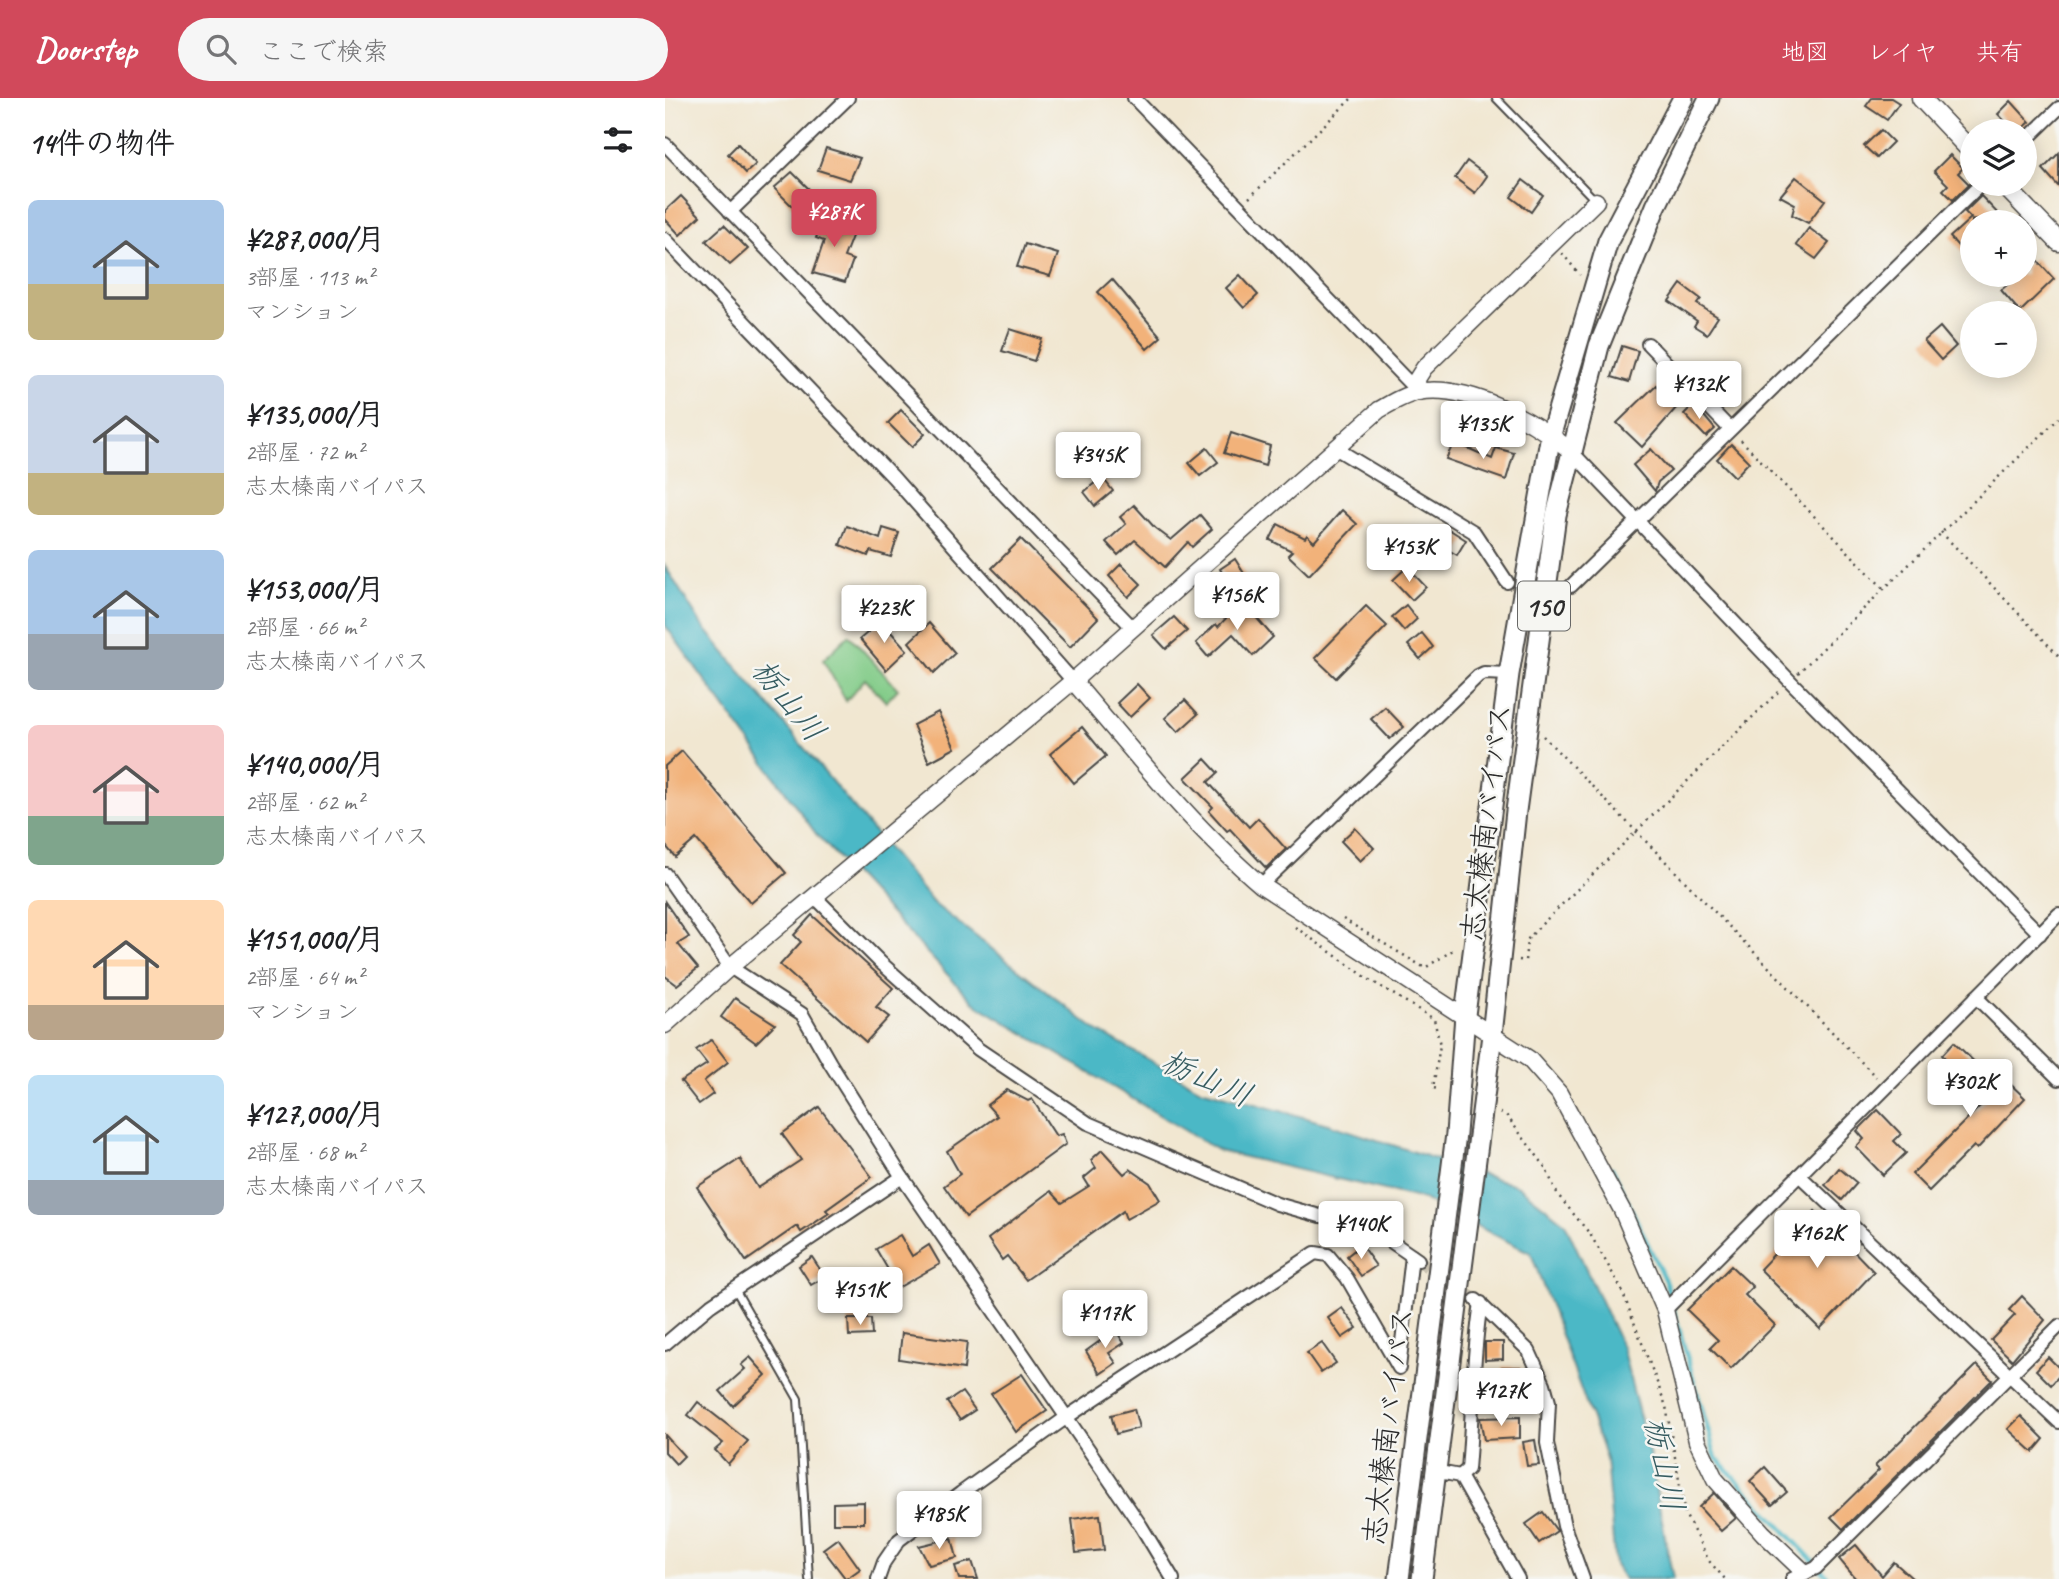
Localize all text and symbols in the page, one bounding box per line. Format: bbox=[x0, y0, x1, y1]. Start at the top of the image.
search box bbox=[178, 18, 668, 81]
text: Doorstep bbox=[35, 28, 136, 70]
icon: search bbox=[202, 30, 240, 68]
text: ここで検索 bbox=[258, 35, 388, 68]
text: 地図 bbox=[1781, 37, 1829, 67]
text: レイヤ bbox=[1867, 37, 1938, 67]
text: 共有 bbox=[1976, 37, 2024, 67]
map controls bbox=[1960, 119, 2037, 378]
button: layers bbox=[1960, 119, 2037, 196]
icon: filters bbox=[599, 121, 637, 159]
text: 14件の物件 bbox=[28, 124, 175, 162]
pin: ¥287K bbox=[785, 190, 883, 249]
text: ¥287K bbox=[808, 197, 861, 226]
button: + bbox=[1960, 210, 2037, 287]
text: ¥287,000/月 bbox=[245, 220, 385, 258]
icon: home bbox=[84, 228, 168, 312]
text: 3部屋 · 113 m² bbox=[245, 263, 374, 292]
text: マンション bbox=[245, 297, 359, 326]
button: − bbox=[1960, 301, 2037, 378]
pin: ¥132K bbox=[1650, 362, 1748, 421]
text: ¥132K bbox=[1672, 369, 1726, 398]
text: ¥135,000/月 bbox=[245, 395, 385, 433]
pin: ¥135K bbox=[1434, 402, 1532, 461]
icon: home bbox=[84, 403, 168, 487]
text: ¥135K bbox=[1457, 409, 1509, 438]
pin: ¥345K bbox=[1049, 432, 1147, 492]
text: 2部屋 · 72 m² bbox=[245, 438, 363, 467]
text: ¥345K bbox=[1072, 440, 1124, 469]
text: 志太榛南バイパス bbox=[245, 472, 429, 501]
pin: ¥153K bbox=[1360, 524, 1458, 584]
text: ¥153K bbox=[1383, 532, 1435, 561]
text: ¥153,000/月 bbox=[245, 570, 385, 608]
pin: ¥156K bbox=[1188, 573, 1286, 632]
icon: home bbox=[84, 578, 168, 662]
text: ¥156K bbox=[1210, 580, 1264, 609]
road number: 150 bbox=[1518, 582, 1570, 630]
pin: ¥223K bbox=[835, 586, 933, 645]
text: ¥223K bbox=[857, 593, 911, 622]
text: 2部屋 · 66 m² bbox=[245, 613, 363, 642]
text: 志太榛南バイパス bbox=[245, 647, 429, 676]
water label: 栃山川 bbox=[742, 650, 835, 751]
street label: 志太榛南バイパス bbox=[1453, 701, 1519, 943]
text: ¥140,000/月 bbox=[245, 745, 385, 783]
icon: home bbox=[84, 753, 168, 837]
text: 2部屋 · 62 m² bbox=[245, 788, 363, 817]
text: 志太榛南バイパス bbox=[245, 822, 429, 851]
text: ¥151,000/月 bbox=[245, 920, 385, 958]
icon: home bbox=[84, 928, 168, 1012]
text: 2部屋 · 64 m² bbox=[245, 963, 363, 992]
text: マンション bbox=[245, 997, 359, 1026]
water label: 栃山川 bbox=[1155, 1040, 1259, 1117]
pin: ¥302K bbox=[1921, 1060, 2019, 1119]
text: ¥302K bbox=[1943, 1067, 1997, 1096]
text: ¥127,000/月 bbox=[245, 1095, 385, 1133]
icon: home bbox=[84, 1103, 168, 1187]
text: 2部屋 · 68 m² bbox=[245, 1138, 363, 1167]
text: 志太榛南バイパス bbox=[245, 1172, 429, 1201]
pin: ¥140K bbox=[1312, 1202, 1410, 1261]
text: ¥140K bbox=[1334, 1209, 1388, 1238]
pin: ¥162K bbox=[1768, 1210, 1866, 1270]
text: ¥162K bbox=[1790, 1218, 1844, 1247]
pin: ¥151K bbox=[811, 1268, 909, 1327]
text: ¥151K bbox=[834, 1275, 886, 1304]
pin: ¥117K bbox=[1056, 1290, 1154, 1350]
text: ¥117K bbox=[1079, 1298, 1132, 1327]
street label: 志太榛南バイパス bbox=[1355, 1305, 1421, 1547]
pin: ¥127K bbox=[1452, 1368, 1550, 1428]
text: ¥127K bbox=[1475, 1376, 1528, 1405]
water label: 栃山川 bbox=[1635, 1413, 1694, 1515]
pin: ¥185K bbox=[890, 1492, 988, 1551]
text: ¥185K bbox=[913, 1499, 965, 1528]

